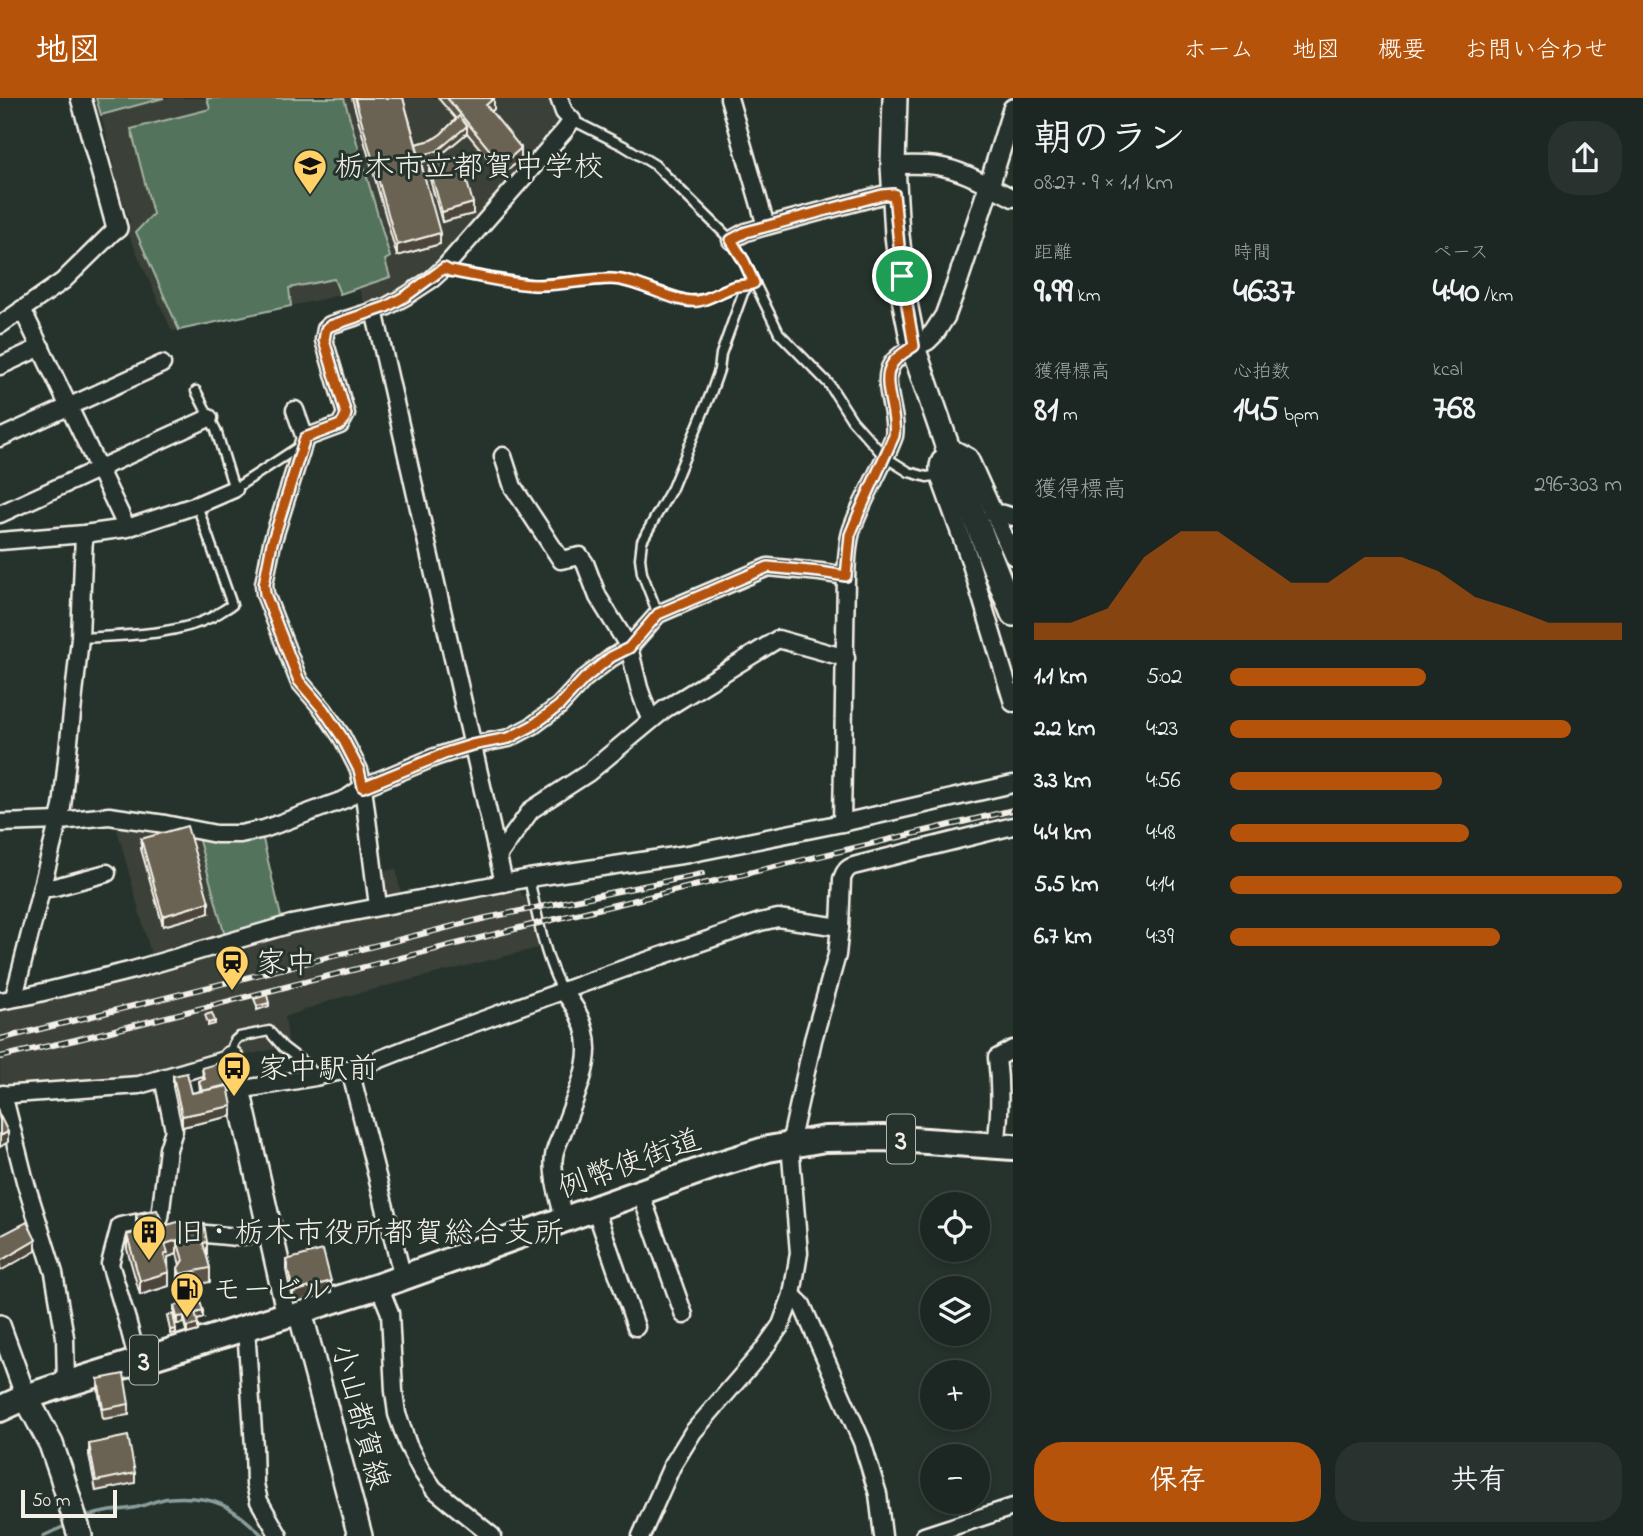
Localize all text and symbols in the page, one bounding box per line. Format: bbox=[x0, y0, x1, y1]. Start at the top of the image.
text: 地図 bbox=[35, 28, 101, 76]
text: ホーム bbox=[1183, 34, 1254, 69]
text: 地図 bbox=[1292, 34, 1340, 69]
text: 概要 bbox=[1378, 34, 1426, 69]
text: お問い合わせ bbox=[1464, 34, 1608, 69]
text: 朝のラン bbox=[1034, 113, 1186, 169]
button: share bbox=[1548, 121, 1622, 195]
school or university icon: 栃木市立都賀中学校 bbox=[291, 147, 329, 196]
place label: 栃木市立都賀中学校 bbox=[334, 147, 604, 191]
text: 08:27 · 9 × 1.1 km bbox=[1034, 167, 1173, 200]
text: 距離 bbox=[1034, 240, 1072, 267]
text: 時間 bbox=[1233, 240, 1271, 267]
text: ペース bbox=[1433, 240, 1489, 267]
pin bbox=[872, 246, 932, 306]
icon: arrive bbox=[883, 257, 921, 295]
text: 9.99 bbox=[1034, 267, 1073, 318]
text: 46:37 bbox=[1233, 267, 1295, 318]
text: 4:40 bbox=[1433, 267, 1480, 318]
text: km bbox=[1073, 283, 1101, 310]
text: /km bbox=[1480, 283, 1513, 310]
text: kcal bbox=[1433, 357, 1463, 384]
text: 獲得標高 bbox=[1034, 359, 1110, 386]
text: 心拍数 bbox=[1233, 359, 1290, 386]
text: 768 bbox=[1433, 384, 1476, 435]
text: 81 bbox=[1034, 386, 1058, 437]
text: 145 bbox=[1233, 386, 1279, 437]
text: m bbox=[1058, 402, 1078, 429]
text: bpm bbox=[1279, 402, 1319, 429]
text: 296–303 m bbox=[1534, 469, 1622, 502]
text: 獲得標高 bbox=[1034, 474, 1126, 507]
text: 1.1 km bbox=[1034, 661, 1087, 694]
text: 5:02 bbox=[1146, 661, 1182, 694]
text: 2.2 km bbox=[1034, 713, 1095, 746]
text: 4:23 bbox=[1146, 713, 1178, 746]
text: 3.3 km bbox=[1034, 765, 1091, 798]
text: 4:56 bbox=[1146, 765, 1181, 798]
text: 4.4 km bbox=[1034, 817, 1091, 850]
text: 4:48 bbox=[1146, 817, 1176, 850]
text: 5.5 km bbox=[1034, 869, 1099, 902]
text: 4:14 bbox=[1146, 869, 1174, 902]
text: 6.7 km bbox=[1034, 921, 1092, 954]
text: 4:39 bbox=[1146, 921, 1174, 954]
station icon: 家中 bbox=[213, 943, 251, 992]
place label: 家中 bbox=[256, 943, 316, 987]
bus stop icon: 家中駅前 bbox=[215, 1049, 253, 1098]
place label: 家中駅前 bbox=[258, 1049, 378, 1093]
road number: 3 bbox=[887, 1114, 915, 1164]
street label: 例幣使街道 bbox=[552, 1119, 708, 1212]
map controls bbox=[920, 1192, 990, 1514]
button: locate bbox=[920, 1192, 990, 1262]
building icon: 旧・栃木市役所都賀総合支所 bbox=[130, 1213, 168, 1262]
place label: 旧・栃木市役所都賀総合支所 bbox=[174, 1213, 564, 1257]
fuel station icon: モービル bbox=[168, 1270, 206, 1319]
place label: モービル bbox=[212, 1270, 331, 1314]
button: layers bbox=[920, 1276, 990, 1346]
road number: 3 bbox=[130, 1336, 158, 1384]
street label: 小山都賀線 bbox=[317, 1339, 399, 1495]
button: + bbox=[920, 1360, 990, 1430]
button: 保存 bbox=[1034, 1442, 1321, 1522]
button: 共有 bbox=[1335, 1442, 1622, 1522]
button: − bbox=[920, 1444, 990, 1514]
scale bar bbox=[21, 1487, 117, 1519]
text: 50 m bbox=[32, 1488, 71, 1515]

